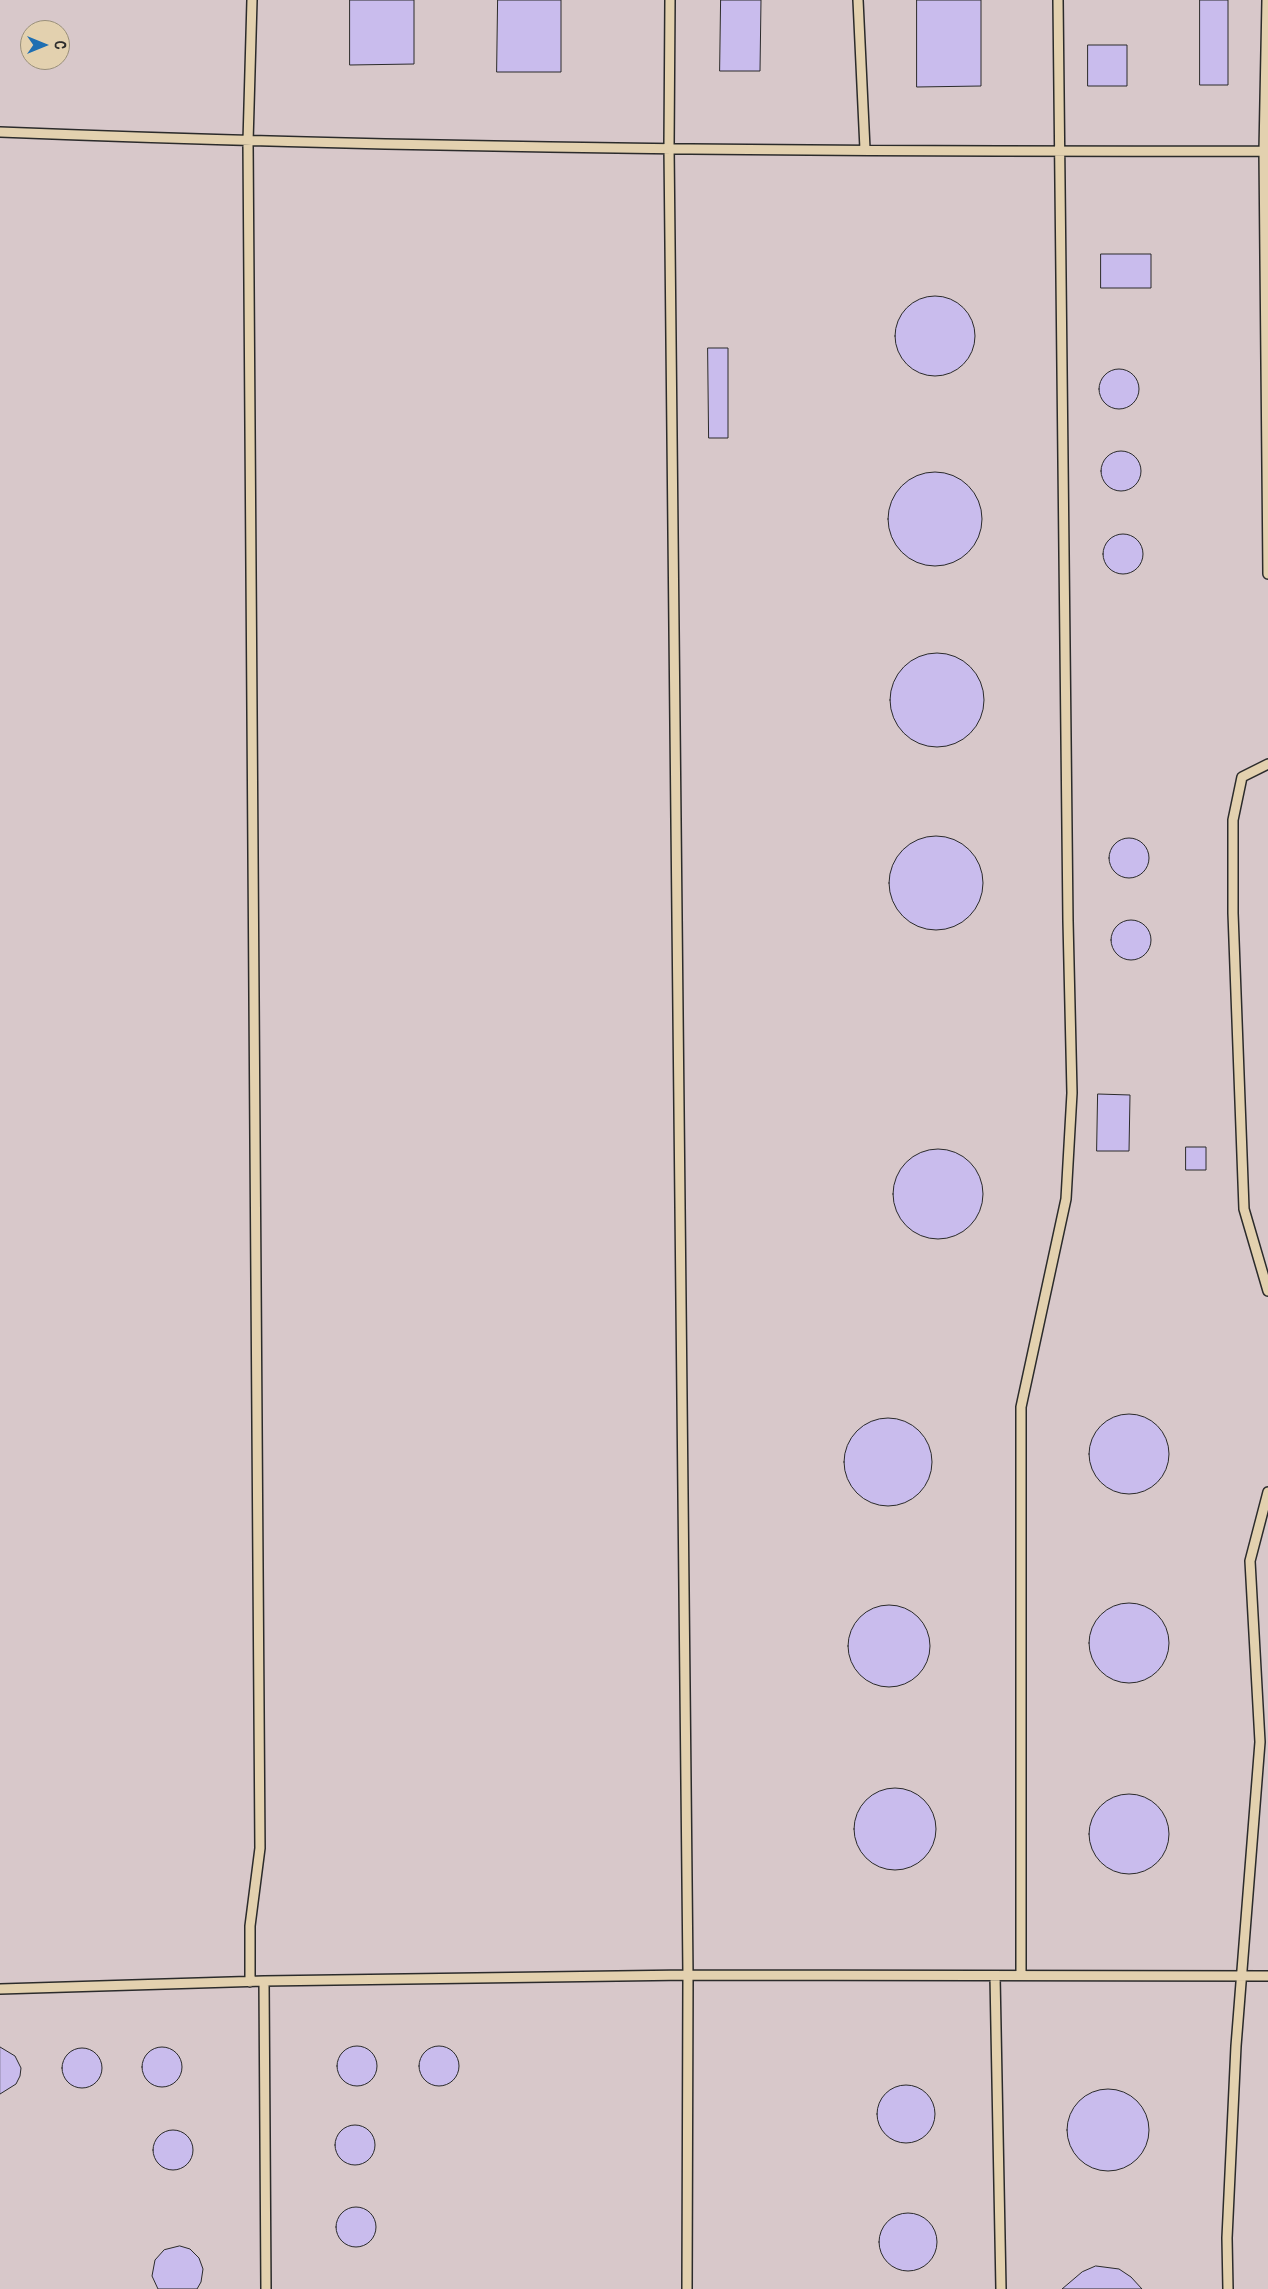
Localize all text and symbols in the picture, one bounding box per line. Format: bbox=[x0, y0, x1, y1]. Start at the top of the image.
north arrow bbox=[20, 20, 70, 70]
text: С bbox=[51, 41, 68, 49]

